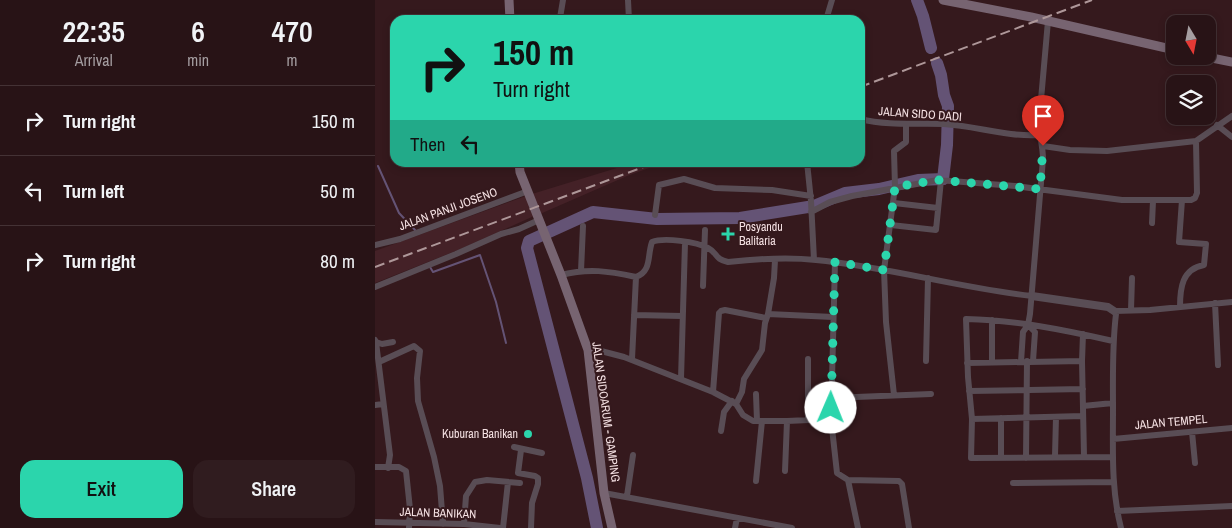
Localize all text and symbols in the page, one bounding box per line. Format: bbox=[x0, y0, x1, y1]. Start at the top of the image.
text: 22:35 bbox=[62, 11, 125, 51]
text: 6 bbox=[191, 11, 205, 51]
text: 470 bbox=[272, 11, 313, 51]
north arrow bbox=[1166, 15, 1216, 65]
map controls bbox=[1166, 15, 1216, 125]
text: 150 m bbox=[493, 29, 574, 76]
icon: right bbox=[410, 35, 475, 100]
text: Arrival bbox=[75, 49, 113, 71]
text: min bbox=[187, 49, 209, 71]
text: m bbox=[287, 49, 298, 71]
text: Turn right bbox=[493, 74, 570, 104]
button: layers bbox=[1166, 75, 1216, 125]
pin bbox=[1022, 95, 1064, 146]
icon: arrive bbox=[1029, 102, 1057, 130]
street label: JALAN SIDO DADI bbox=[878, 103, 962, 125]
icon: right bbox=[20, 107, 48, 135]
text: Turn right bbox=[63, 108, 135, 134]
text: 150 m bbox=[312, 108, 355, 134]
icon: left bbox=[456, 130, 484, 158]
text: Then bbox=[410, 131, 446, 157]
icon: left bbox=[20, 177, 48, 205]
text: Turn left bbox=[63, 178, 124, 204]
text: 50 m bbox=[320, 178, 355, 204]
street label: JALAN PANJI JOSENO bbox=[397, 184, 500, 234]
place label: Posyandu Balitaria bbox=[739, 219, 783, 249]
marker: Posyandu Balitaria bbox=[721, 227, 735, 241]
icon: right bbox=[20, 247, 48, 275]
text: Turn right bbox=[63, 248, 135, 274]
text: 80 m bbox=[320, 248, 355, 274]
street label: JALAN SIDOARUM - GAMPING bbox=[588, 341, 624, 483]
position arrow bbox=[804, 381, 856, 433]
street label: JALAN TEMPEL bbox=[1134, 411, 1208, 433]
place label: Kuburan Banikan bbox=[442, 426, 518, 442]
marker: Kuburan Banikan bbox=[522, 428, 534, 440]
button: Exit bbox=[20, 460, 183, 518]
button: Share bbox=[193, 460, 355, 518]
street label: JALAN BANIKAN bbox=[399, 504, 477, 522]

